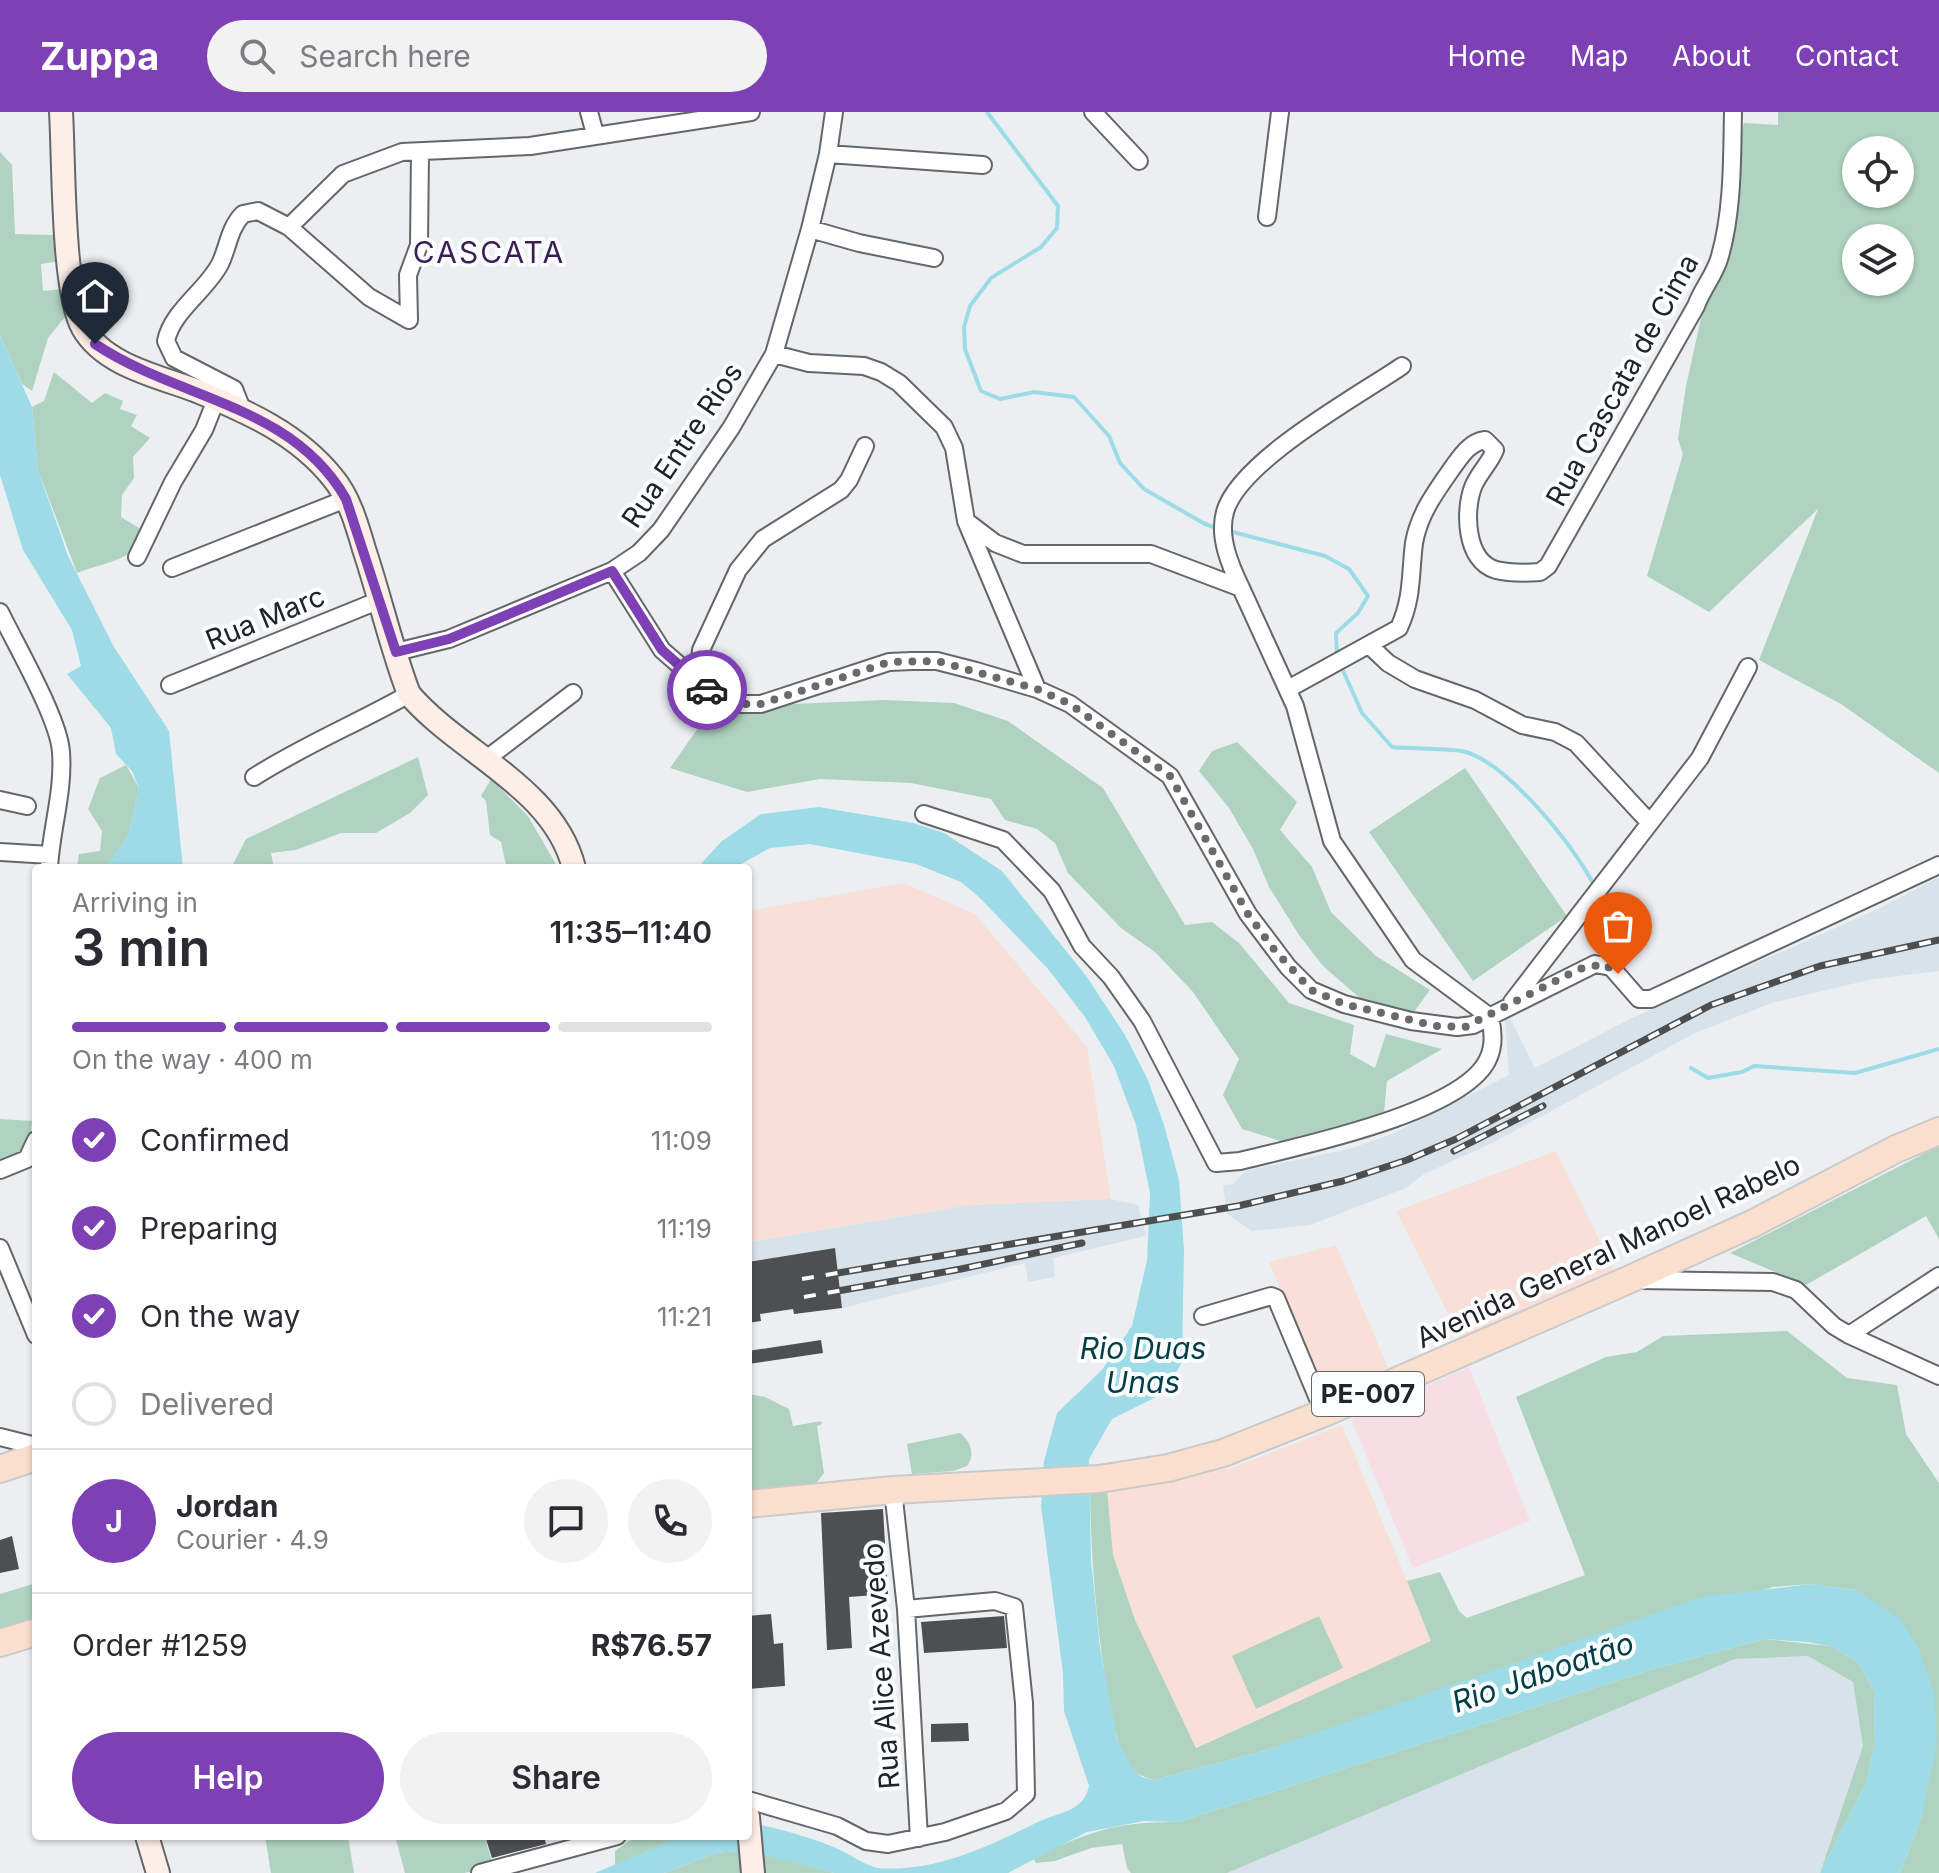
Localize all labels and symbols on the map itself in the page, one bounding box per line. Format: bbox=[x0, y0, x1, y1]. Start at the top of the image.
district label: CASCATA bbox=[413, 234, 565, 270]
street label: Rua Cascata de Cima bbox=[1539, 248, 1705, 512]
pin bbox=[61, 262, 129, 344]
street label: Rua Entre Rios bbox=[614, 356, 750, 534]
street label: Rua Marc bbox=[201, 579, 329, 657]
courier bbox=[667, 650, 747, 730]
pin bbox=[1584, 892, 1652, 974]
street label: Avenida General Manoel Rabelo bbox=[1410, 1147, 1806, 1355]
water label: Rio Duas Unas bbox=[1080, 1330, 1206, 1400]
road number: PE-007 bbox=[1312, 1372, 1424, 1416]
street label: Rua Alice Azevedo bbox=[855, 1542, 907, 1790]
water label: Rio Jaboatão bbox=[1447, 1624, 1638, 1720]

